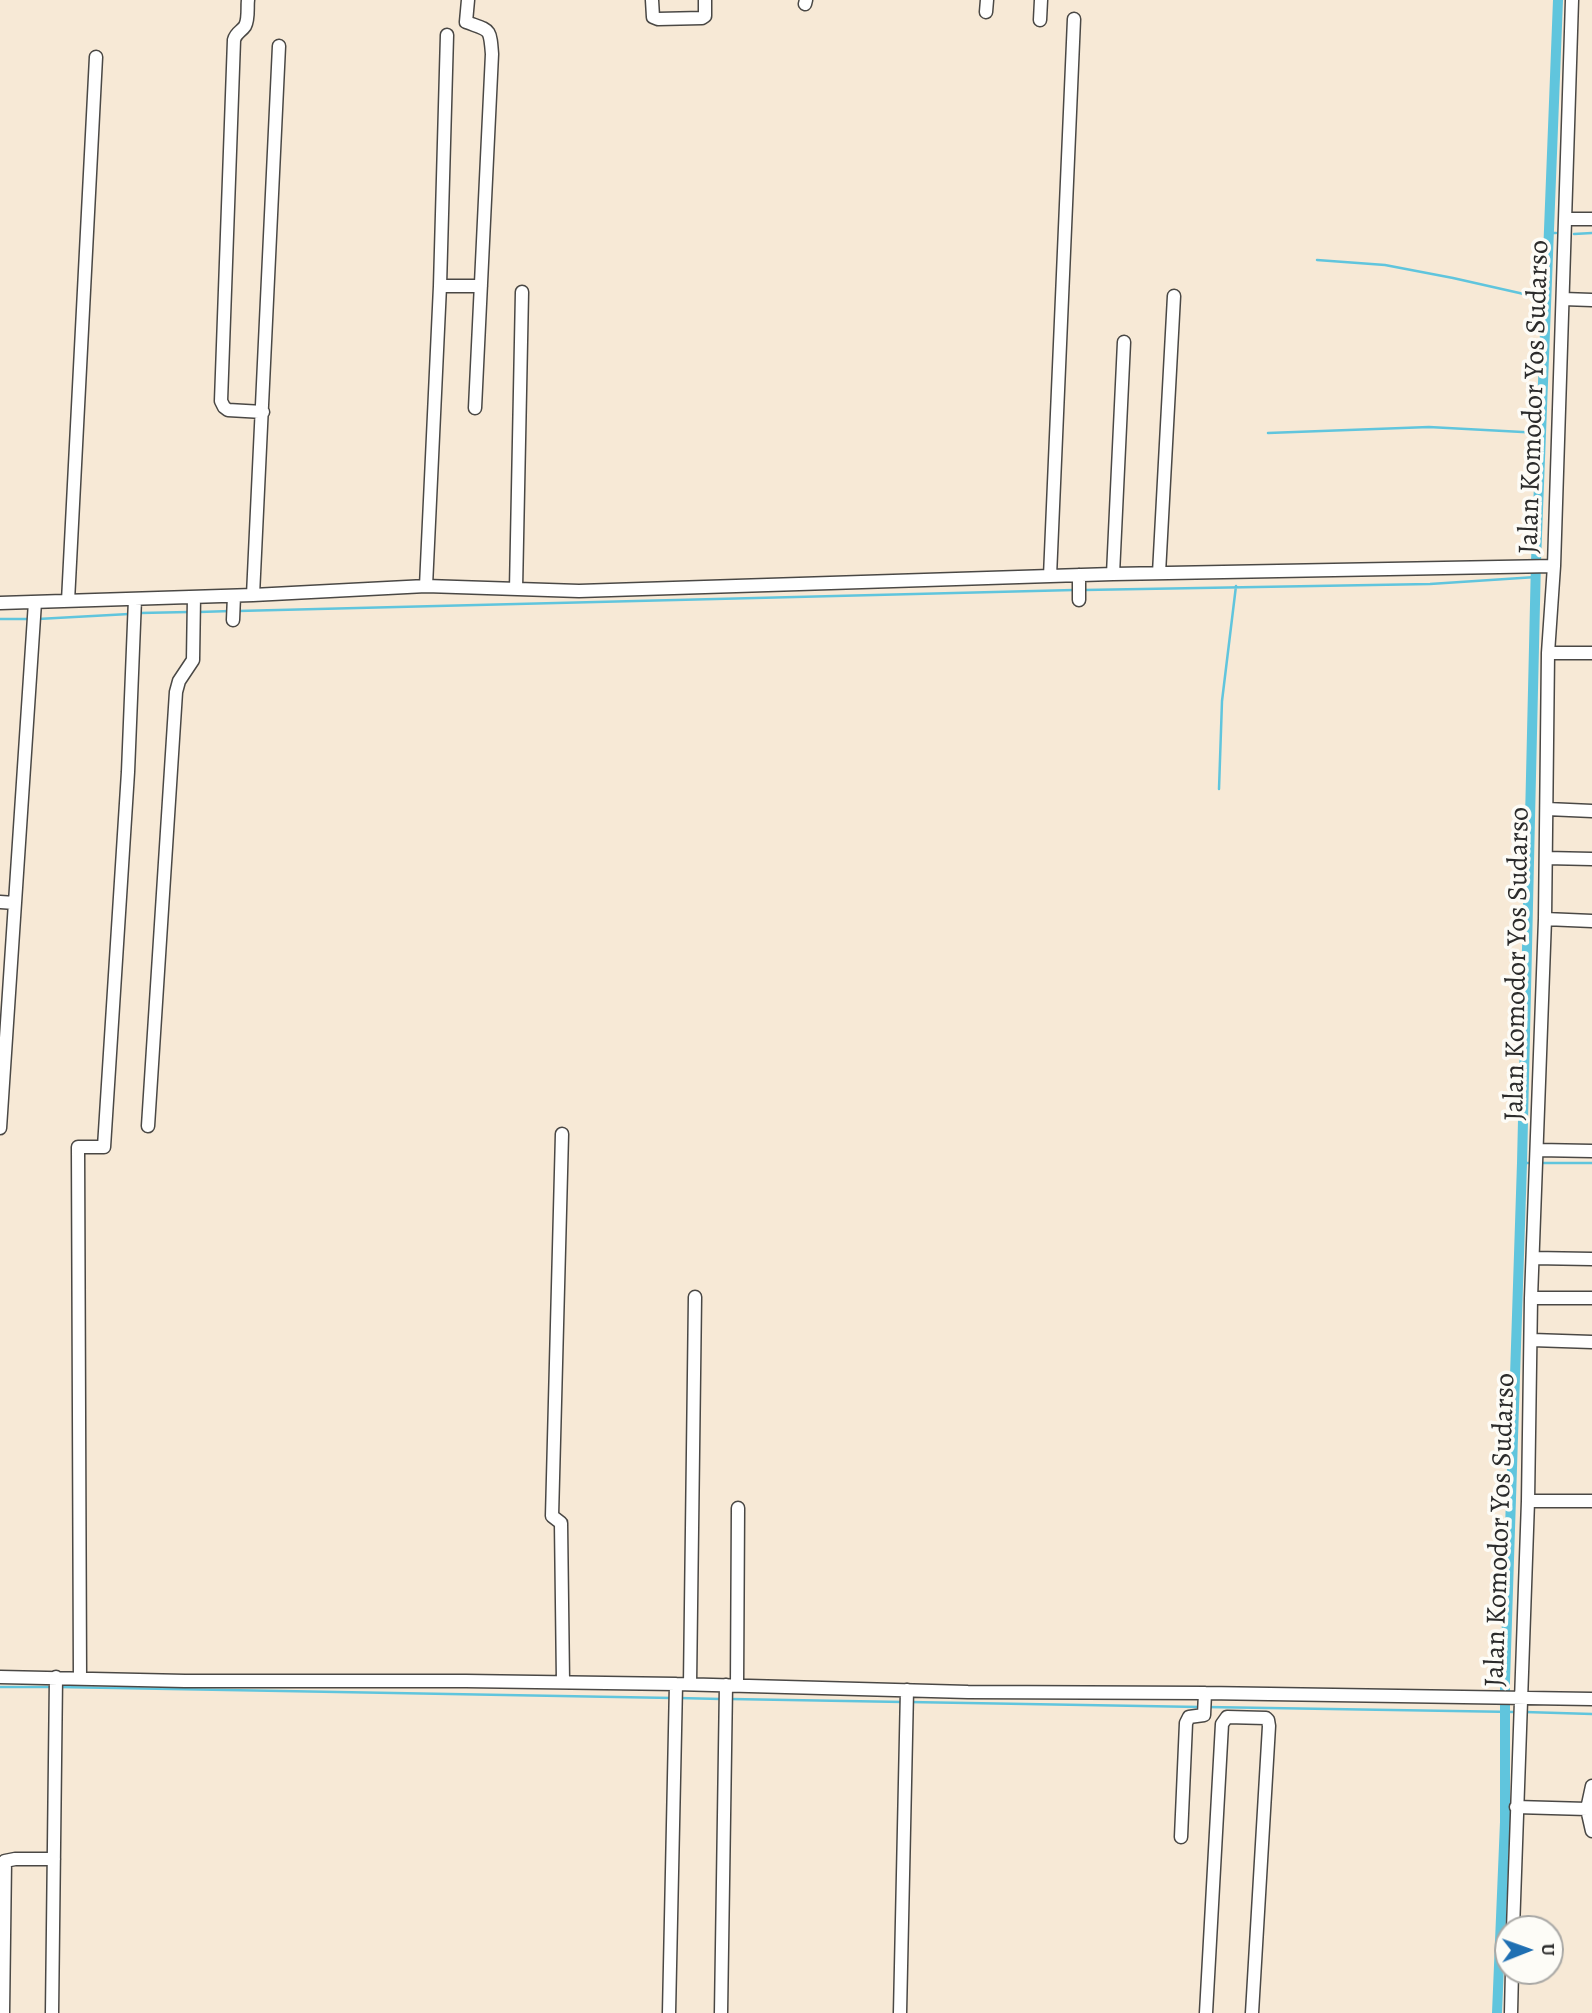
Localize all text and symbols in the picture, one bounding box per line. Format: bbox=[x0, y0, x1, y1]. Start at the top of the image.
street label: Jalan Komodor Yos Sudarso bbox=[1513, 240, 1557, 554]
street label: Jalan Komodor Yos Sudarso bbox=[1498, 807, 1538, 1121]
street label: Jalan Komodor Yos Sudarso bbox=[1479, 1373, 1523, 1687]
north arrow bbox=[1494, 1915, 1564, 1985]
text: U bbox=[1535, 1943, 1561, 1956]

